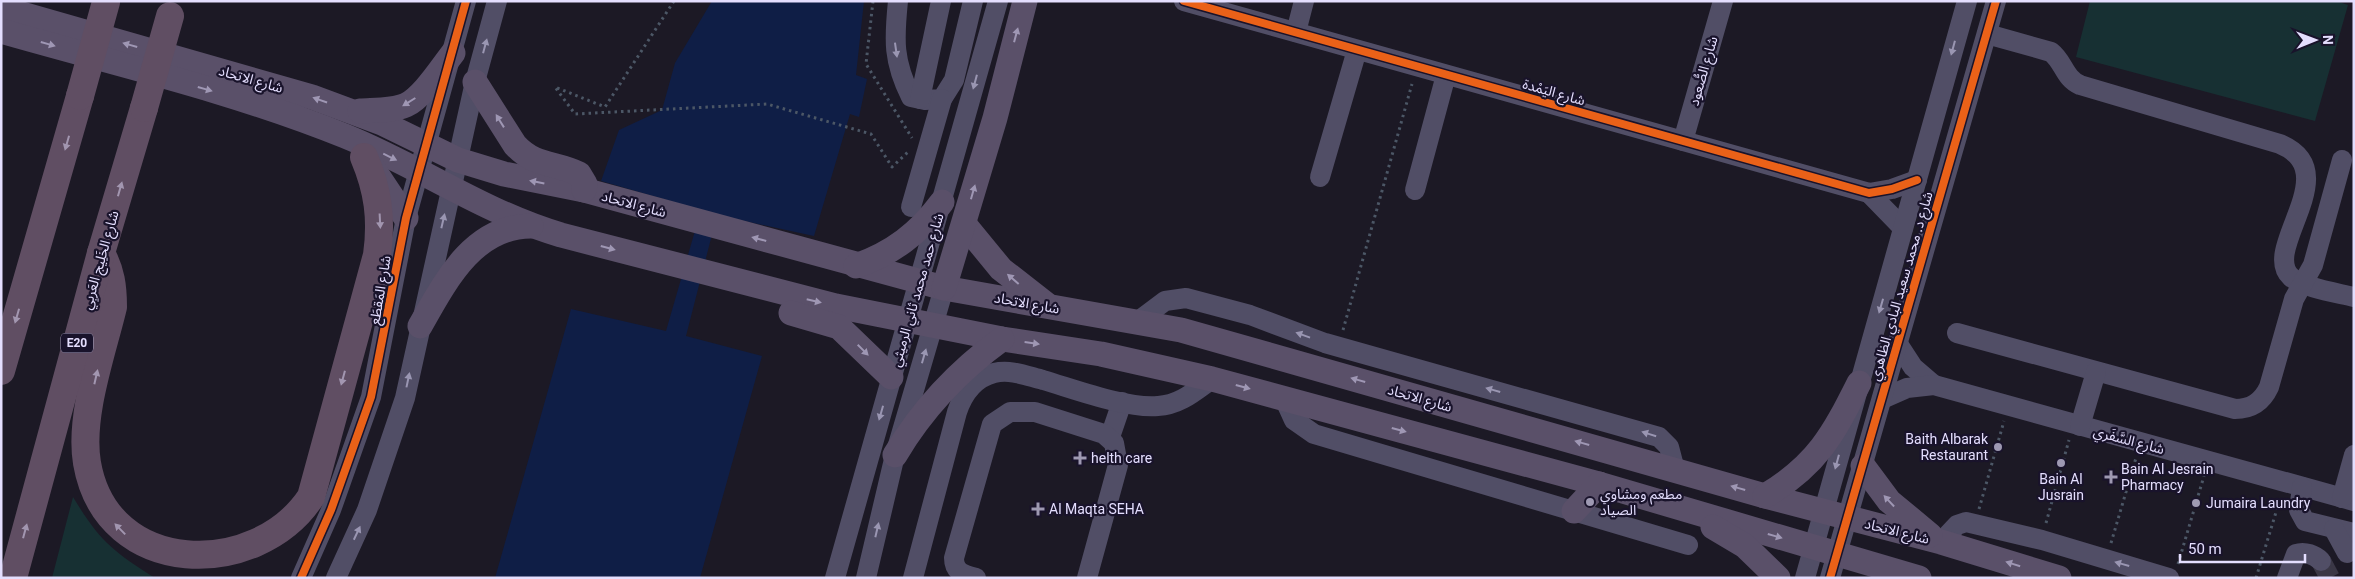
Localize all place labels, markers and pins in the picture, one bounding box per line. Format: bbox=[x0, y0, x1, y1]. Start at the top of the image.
place label: Baith Albarak Restaurant bbox=[1905, 431, 1989, 463]
marker: Baith Albarak Restaurant bbox=[1992, 441, 2004, 453]
place label: helth care bbox=[1091, 450, 1152, 466]
marker: helth care bbox=[1073, 451, 1087, 465]
marker: Bain Al Jusrain bbox=[2055, 457, 2067, 469]
place label: Bain Al Jesrain Pharmacy bbox=[2121, 461, 2214, 493]
place label: Bain Al Jusrain bbox=[2038, 471, 2084, 503]
marker: Bain Al Jesrain Pharmacy bbox=[2105, 471, 2117, 483]
place label: مطعم ومشاوي الصياد bbox=[1600, 486, 1682, 518]
place label: Jumaira Laundry bbox=[2206, 495, 2311, 511]
marker: مطعم ومشاوي الصياد bbox=[1584, 496, 1596, 508]
marker: Jumaira Laundry bbox=[2190, 497, 2202, 509]
place label: Al Maqta SEHA bbox=[1049, 501, 1144, 517]
marker: Al Maqta SEHA bbox=[1031, 502, 1045, 516]

